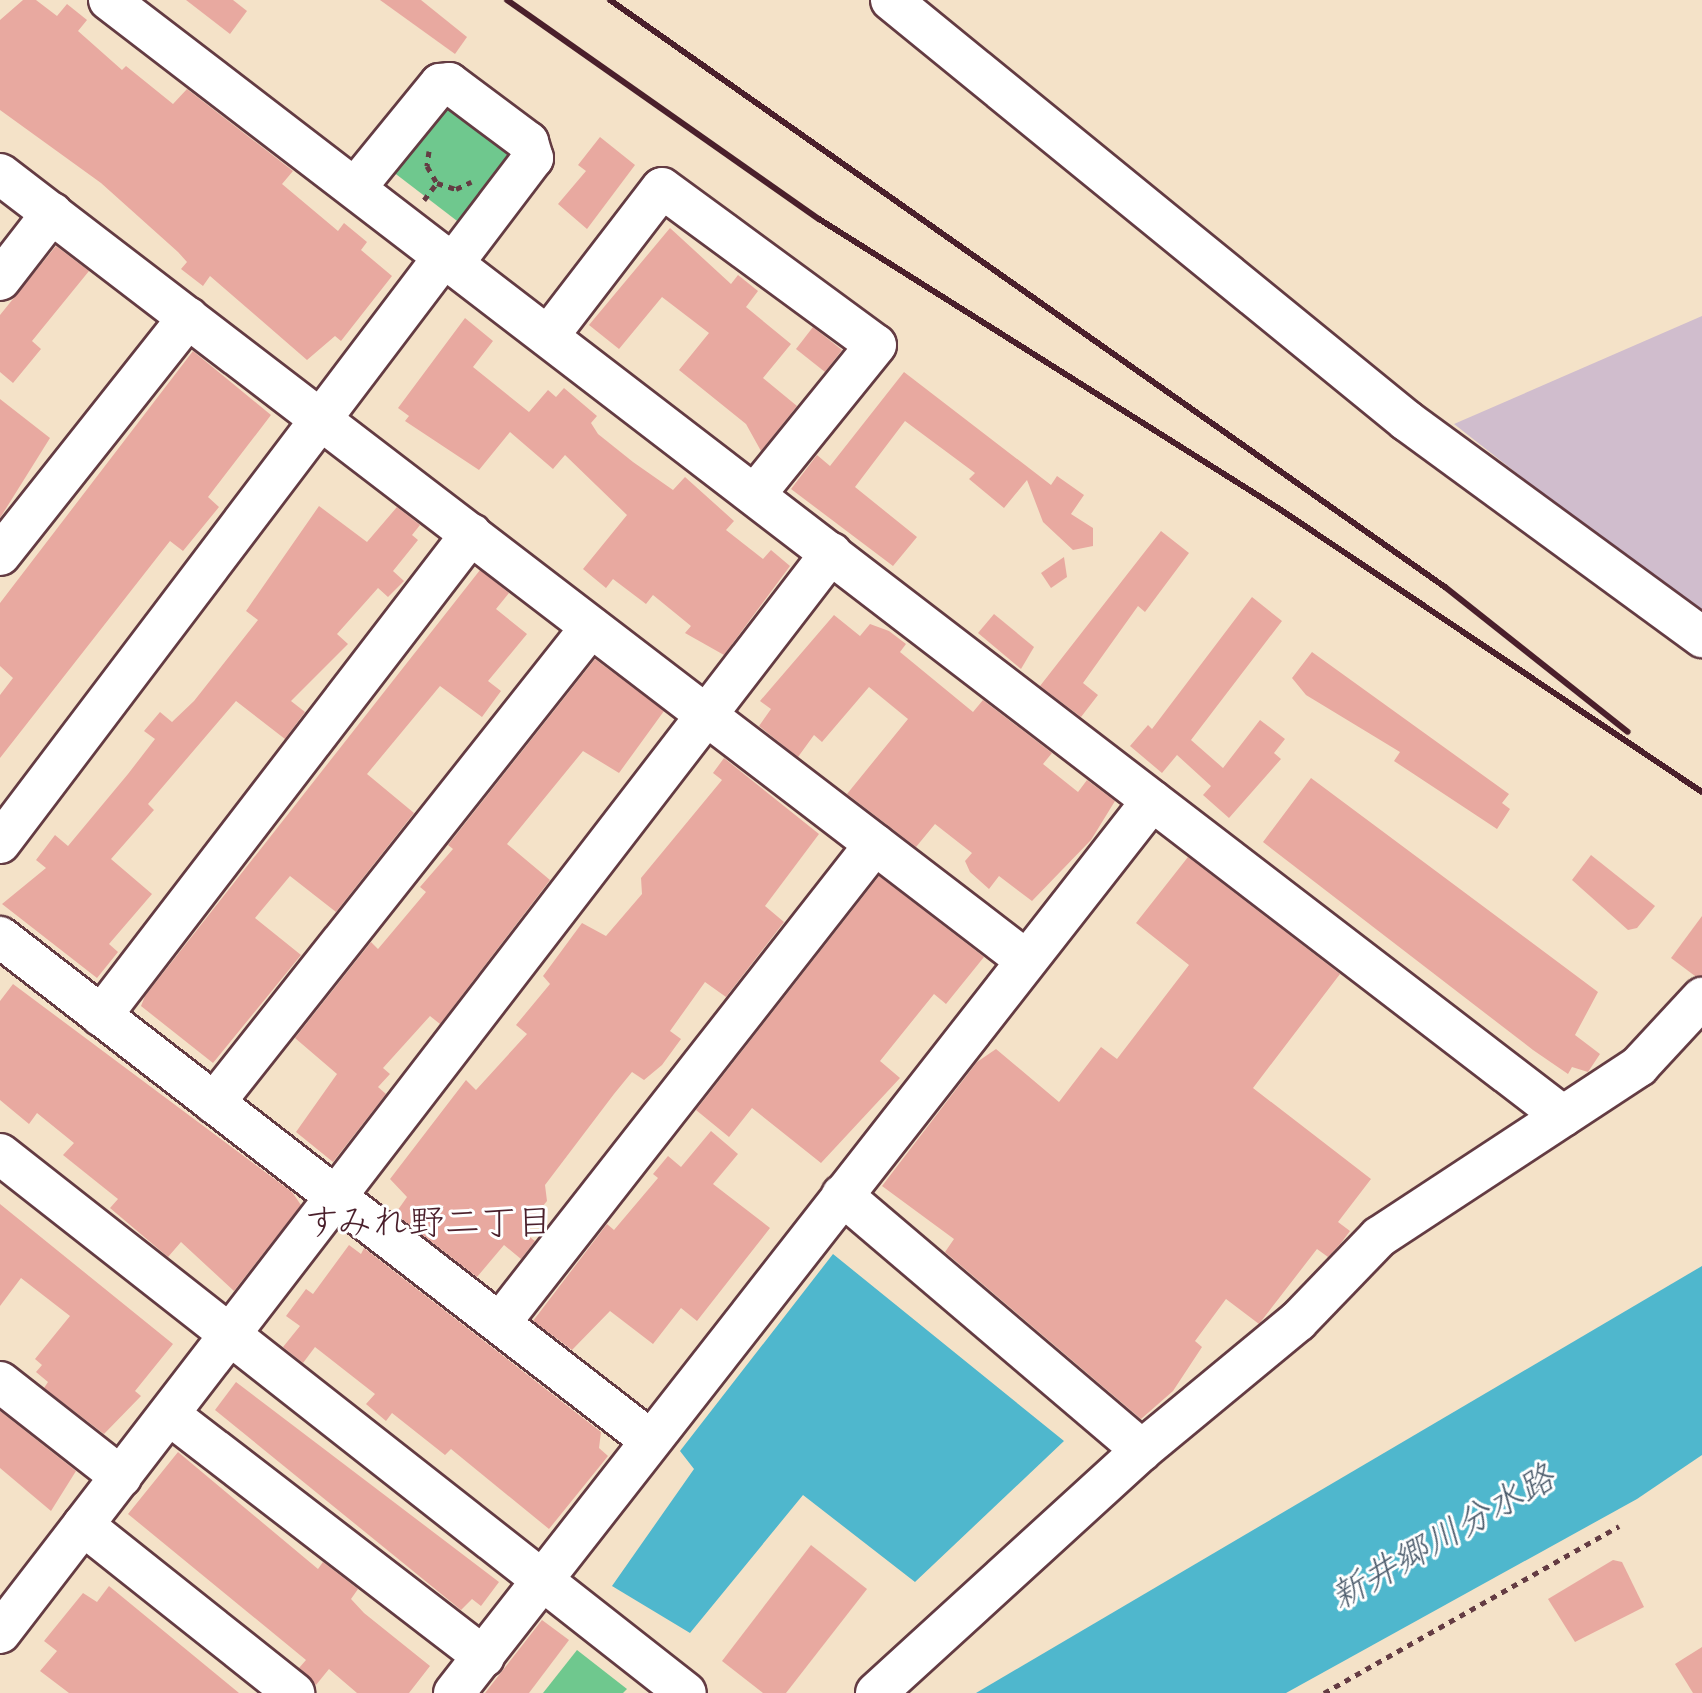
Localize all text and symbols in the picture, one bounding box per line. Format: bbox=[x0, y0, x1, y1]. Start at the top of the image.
district label: すみれ野二丁目 bbox=[302, 1204, 554, 1248]
water label: 新井郷川分水路 bbox=[1324, 1458, 1564, 1622]

